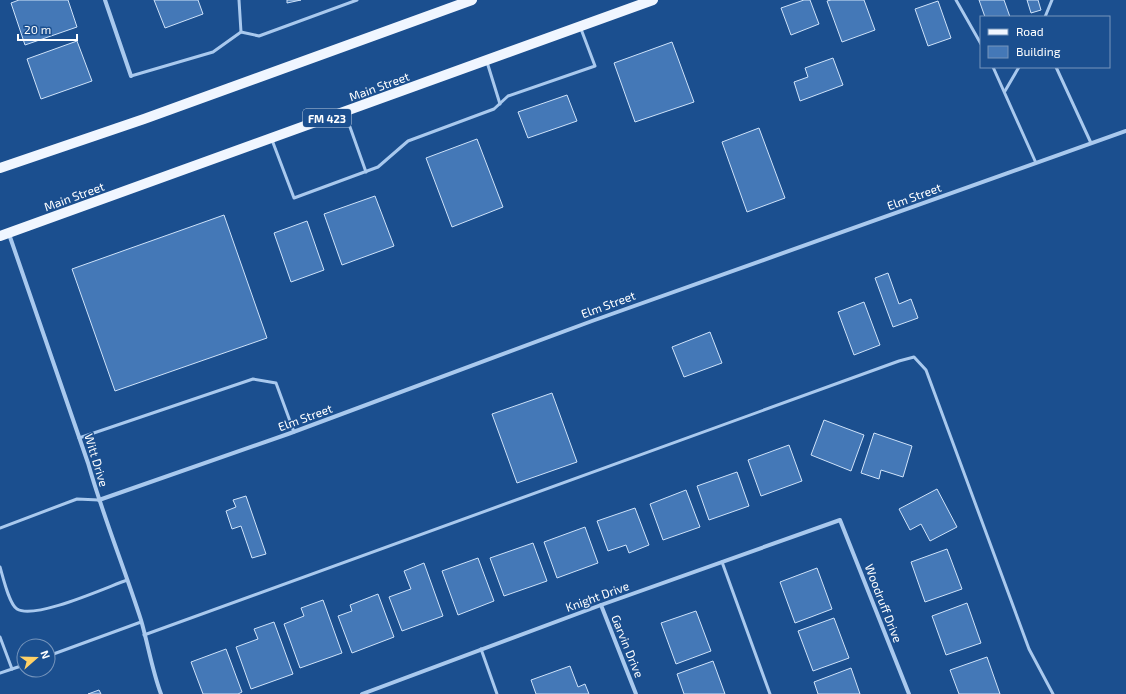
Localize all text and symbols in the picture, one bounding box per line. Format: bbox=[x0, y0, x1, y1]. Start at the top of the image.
scale bar bbox=[18, 16, 77, 42]
legend bbox=[980, 16, 1110, 68]
text: 20 m bbox=[24, 22, 51, 36]
text: Road bbox=[1016, 24, 1044, 38]
text: Building bbox=[1016, 44, 1061, 58]
street label: Main Street bbox=[347, 68, 411, 103]
road number: FM 423 bbox=[303, 109, 351, 127]
street label: Main Street bbox=[42, 178, 106, 213]
street label: Elm Street bbox=[885, 180, 943, 212]
street label: Elm Street bbox=[579, 288, 637, 320]
street label: Elm Street bbox=[276, 401, 334, 433]
street label: Witt Drive bbox=[82, 432, 112, 488]
street label: Woodruff Drive bbox=[863, 562, 905, 644]
street label: Knight Drive bbox=[563, 578, 631, 614]
street label: Garvin Drive bbox=[609, 613, 647, 679]
north arrow bbox=[16, 638, 56, 678]
text: N bbox=[38, 648, 53, 660]

